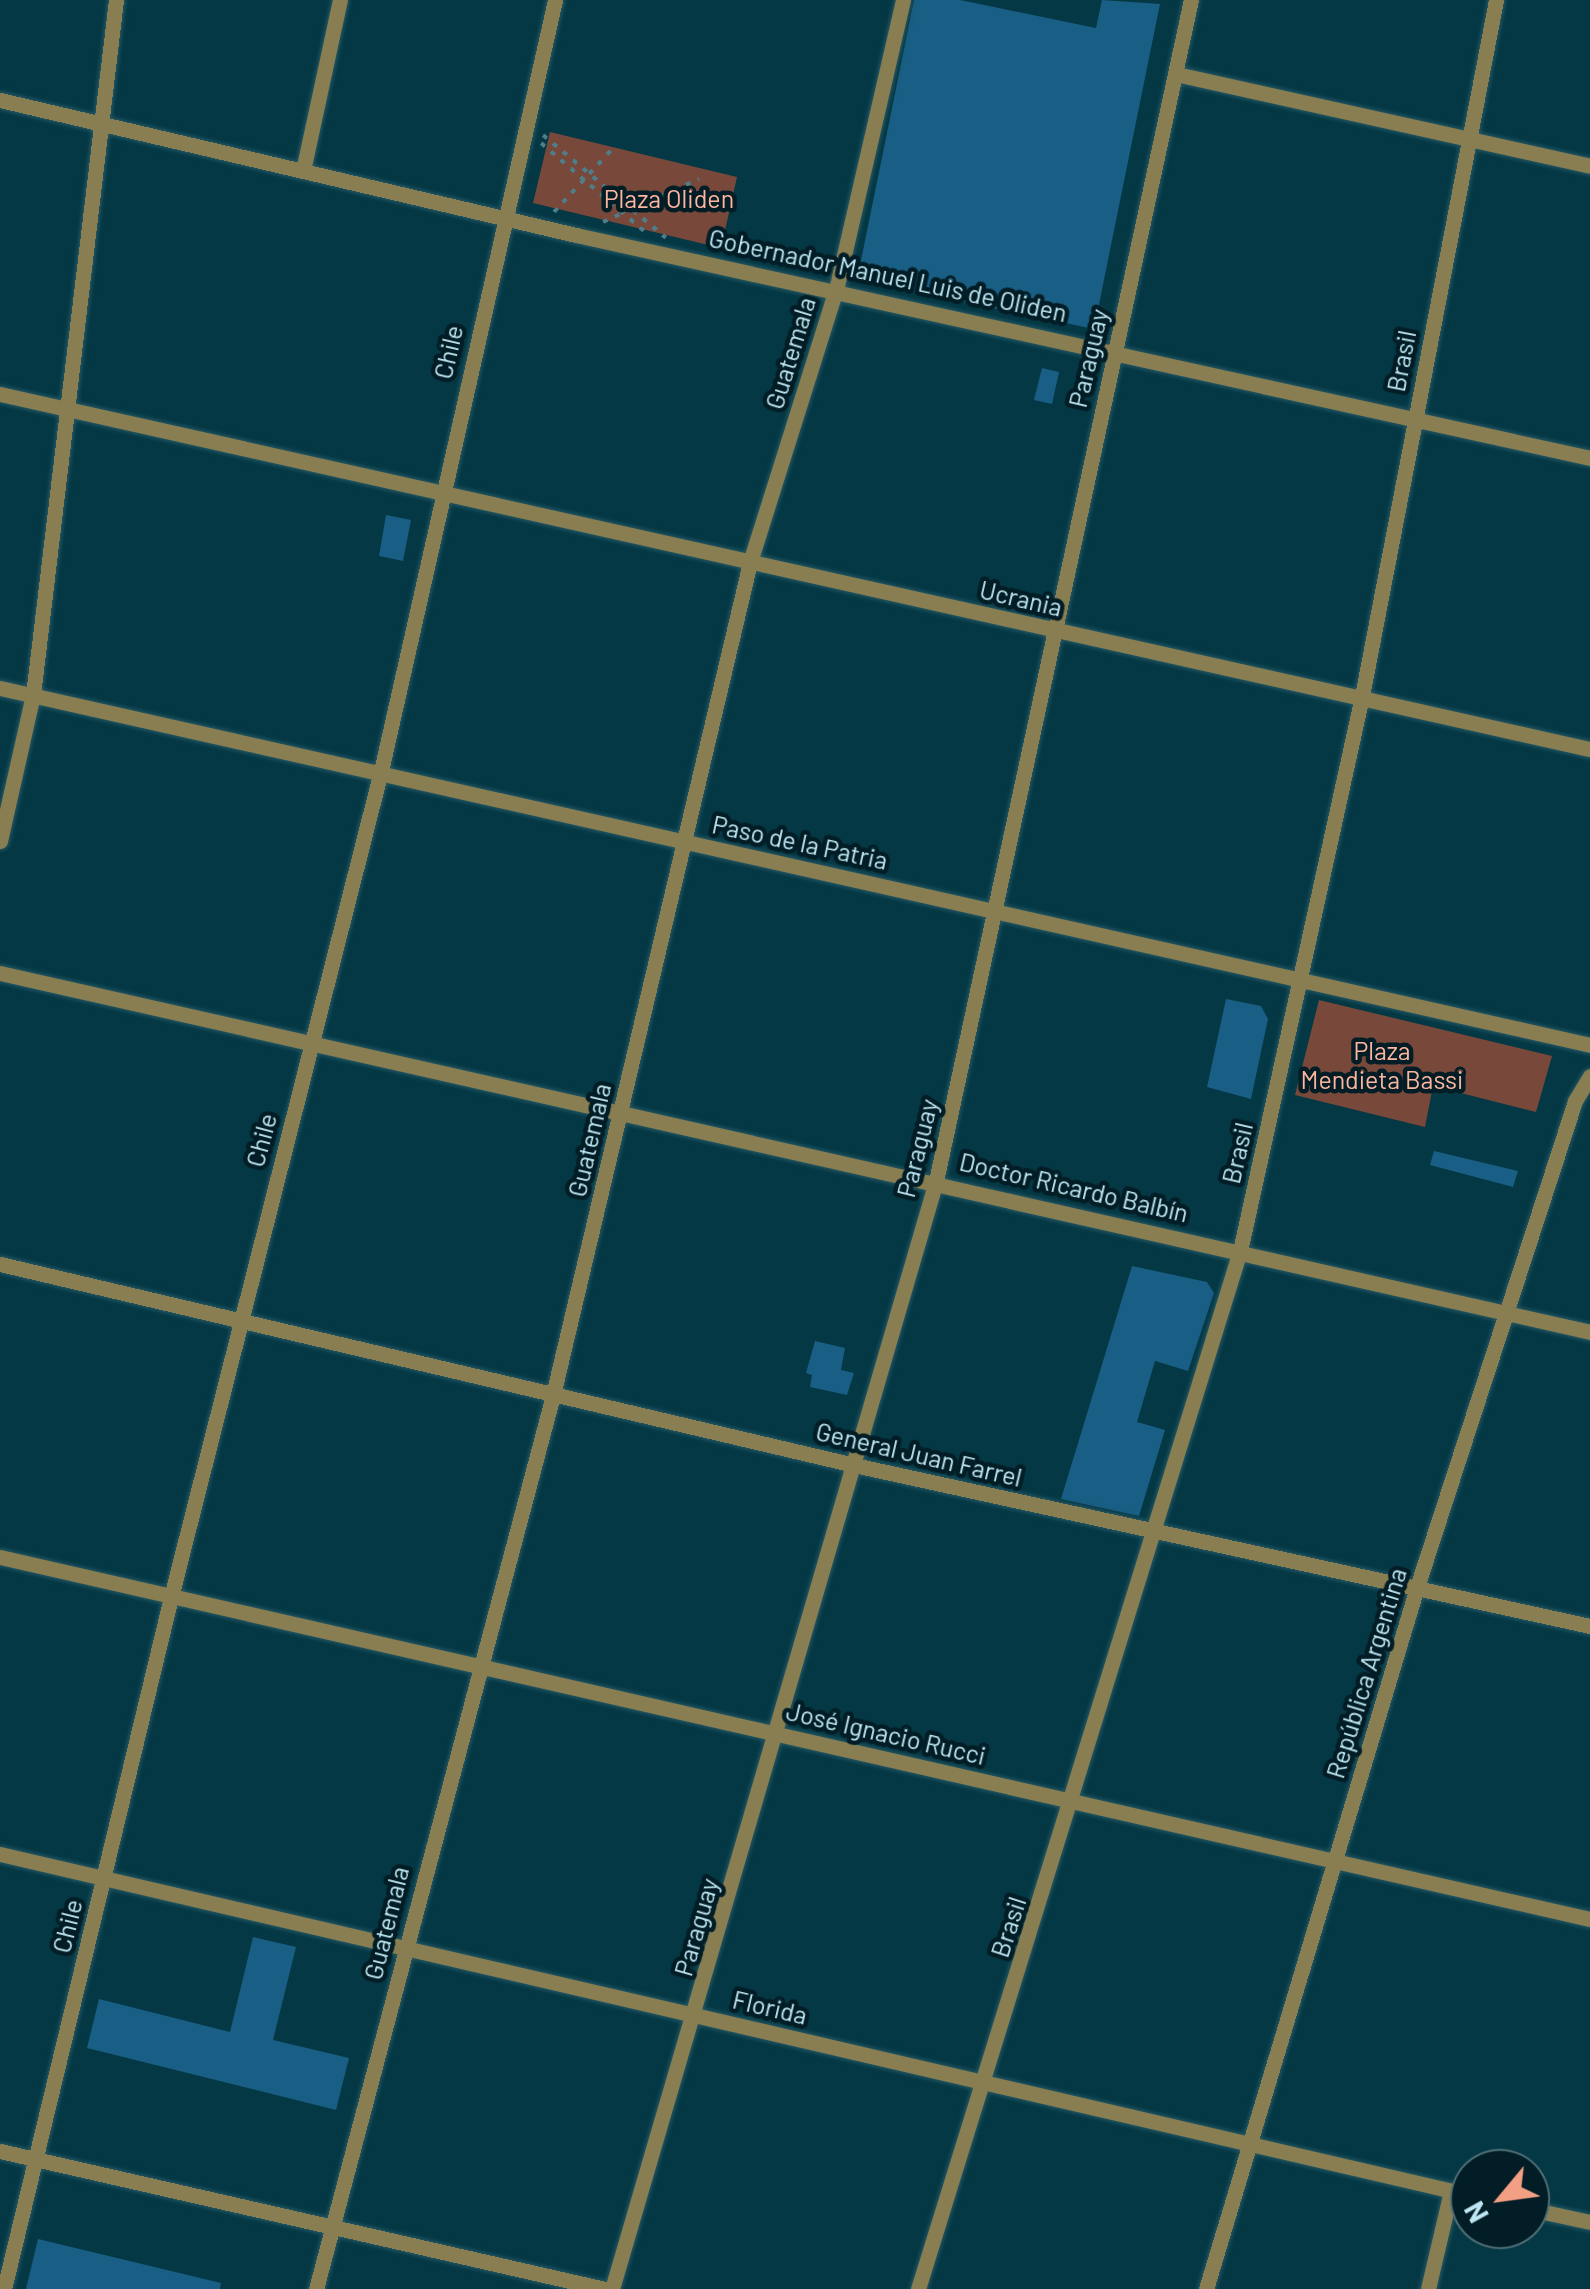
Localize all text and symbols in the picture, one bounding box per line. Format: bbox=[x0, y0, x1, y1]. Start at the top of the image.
park label: Plaza Oliden bbox=[604, 183, 734, 213]
street label: Gobernador Manuel Luis de Oliden bbox=[706, 222, 1070, 328]
street label: Guatemala bbox=[759, 293, 821, 413]
street label: Paraguay bbox=[1062, 306, 1114, 410]
street label: Chile bbox=[427, 322, 469, 382]
street label: Brasil bbox=[1380, 328, 1422, 394]
street label: Ucrania bbox=[977, 574, 1065, 622]
street label: Paso de la Patria bbox=[710, 809, 890, 875]
park label: Plaza Mendieta Bassi bbox=[1301, 1036, 1463, 1095]
street label: Guatemala bbox=[561, 1080, 617, 1200]
street label: Paraguay bbox=[890, 1096, 944, 1200]
street label: Chile bbox=[240, 1110, 282, 1170]
street label: Brasil bbox=[1215, 1120, 1259, 1186]
street label: Doctor Ricardo Balbín bbox=[957, 1146, 1191, 1228]
street label: General Juan Farrel bbox=[813, 1416, 1025, 1492]
street label: República Argentina bbox=[1320, 1564, 1412, 1782]
street label: José Ignacio Rucci bbox=[783, 1695, 989, 1771]
street label: Guatemala bbox=[357, 1863, 415, 1983]
street label: Paraguay bbox=[668, 1875, 724, 1979]
street label: Brasil bbox=[984, 1893, 1032, 1961]
street label: Chile bbox=[46, 1896, 88, 1956]
street label: Florida bbox=[730, 1984, 810, 2030]
north arrow bbox=[1450, 2149, 1550, 2249]
text: N bbox=[1456, 2196, 1495, 2229]

